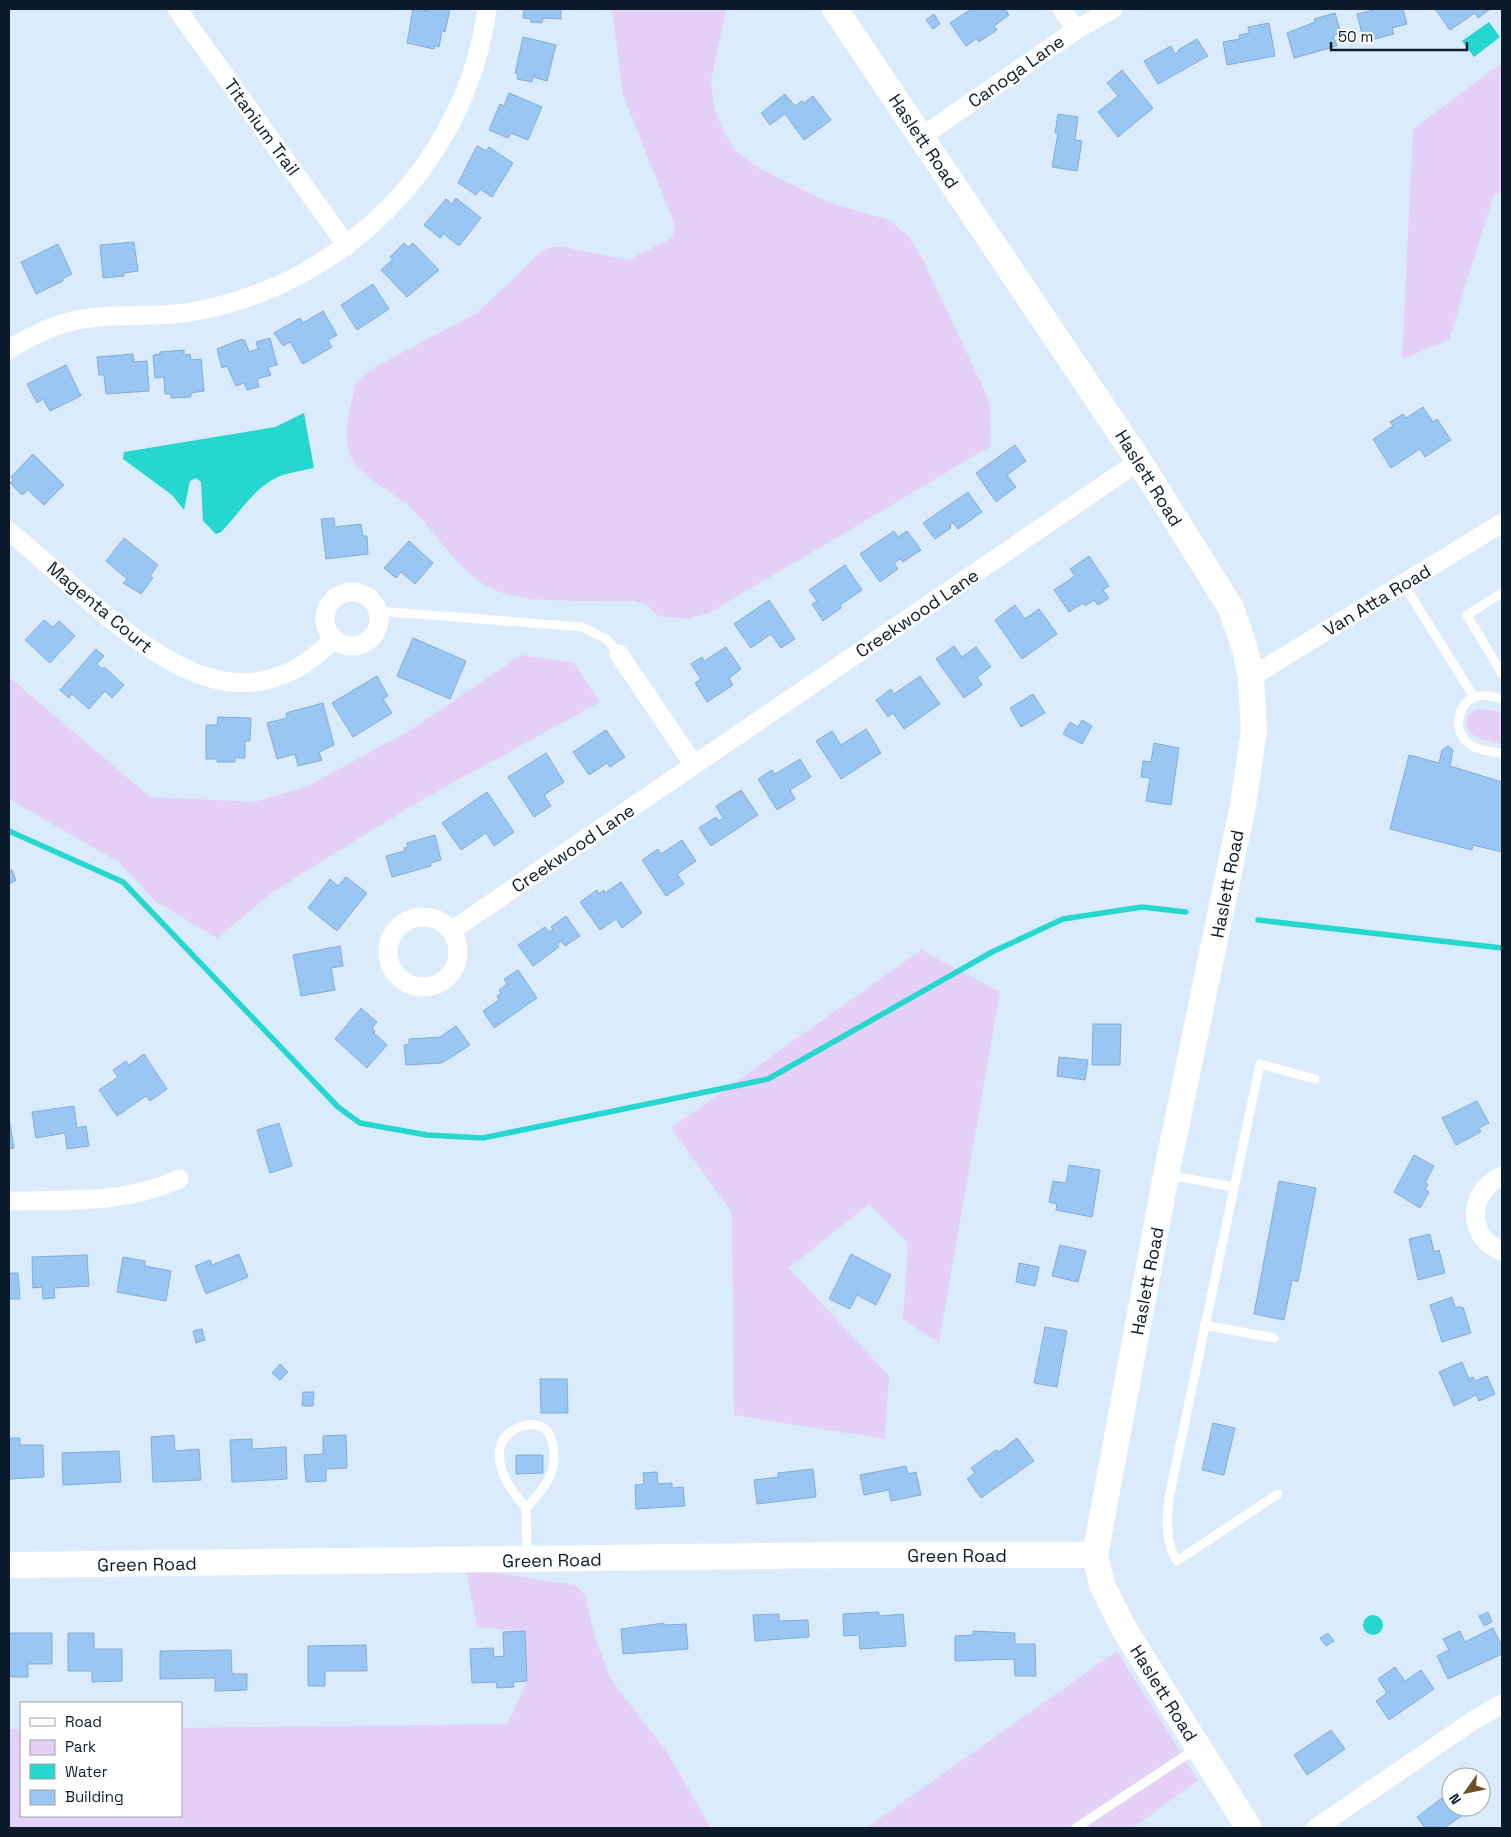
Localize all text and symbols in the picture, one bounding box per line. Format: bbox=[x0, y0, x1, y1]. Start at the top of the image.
scale bar bbox=[1331, 20, 1467, 52]
text: 50 m bbox=[1338, 27, 1373, 46]
street label: Canoga Lane bbox=[963, 29, 1069, 113]
street label: Titanium Trail bbox=[219, 74, 305, 180]
street label: Haslett Road bbox=[884, 89, 964, 193]
street label: Haslett Road bbox=[1110, 425, 1188, 531]
street label: Magenta Court bbox=[43, 556, 157, 658]
street label: Van Atta Road bbox=[1319, 559, 1435, 641]
street label: Creekwood Lane bbox=[851, 563, 983, 663]
street label: Creekwood Lane bbox=[507, 798, 639, 898]
street label: Haslett Road bbox=[1205, 828, 1249, 940]
street label: Haslett Road bbox=[1125, 1225, 1169, 1337]
street label: Green Road bbox=[907, 1544, 1007, 1567]
street label: Green Road bbox=[502, 1548, 602, 1572]
street label: Green Road bbox=[97, 1552, 197, 1576]
street label: Haslett Road bbox=[1125, 1640, 1203, 1746]
legend bbox=[20, 1702, 182, 1817]
text: Road bbox=[65, 1712, 102, 1731]
text: Park bbox=[65, 1737, 96, 1756]
text: Water bbox=[65, 1762, 108, 1781]
north arrow bbox=[1441, 1767, 1491, 1817]
text: Building bbox=[65, 1787, 124, 1806]
text: N bbox=[1445, 1790, 1465, 1808]

